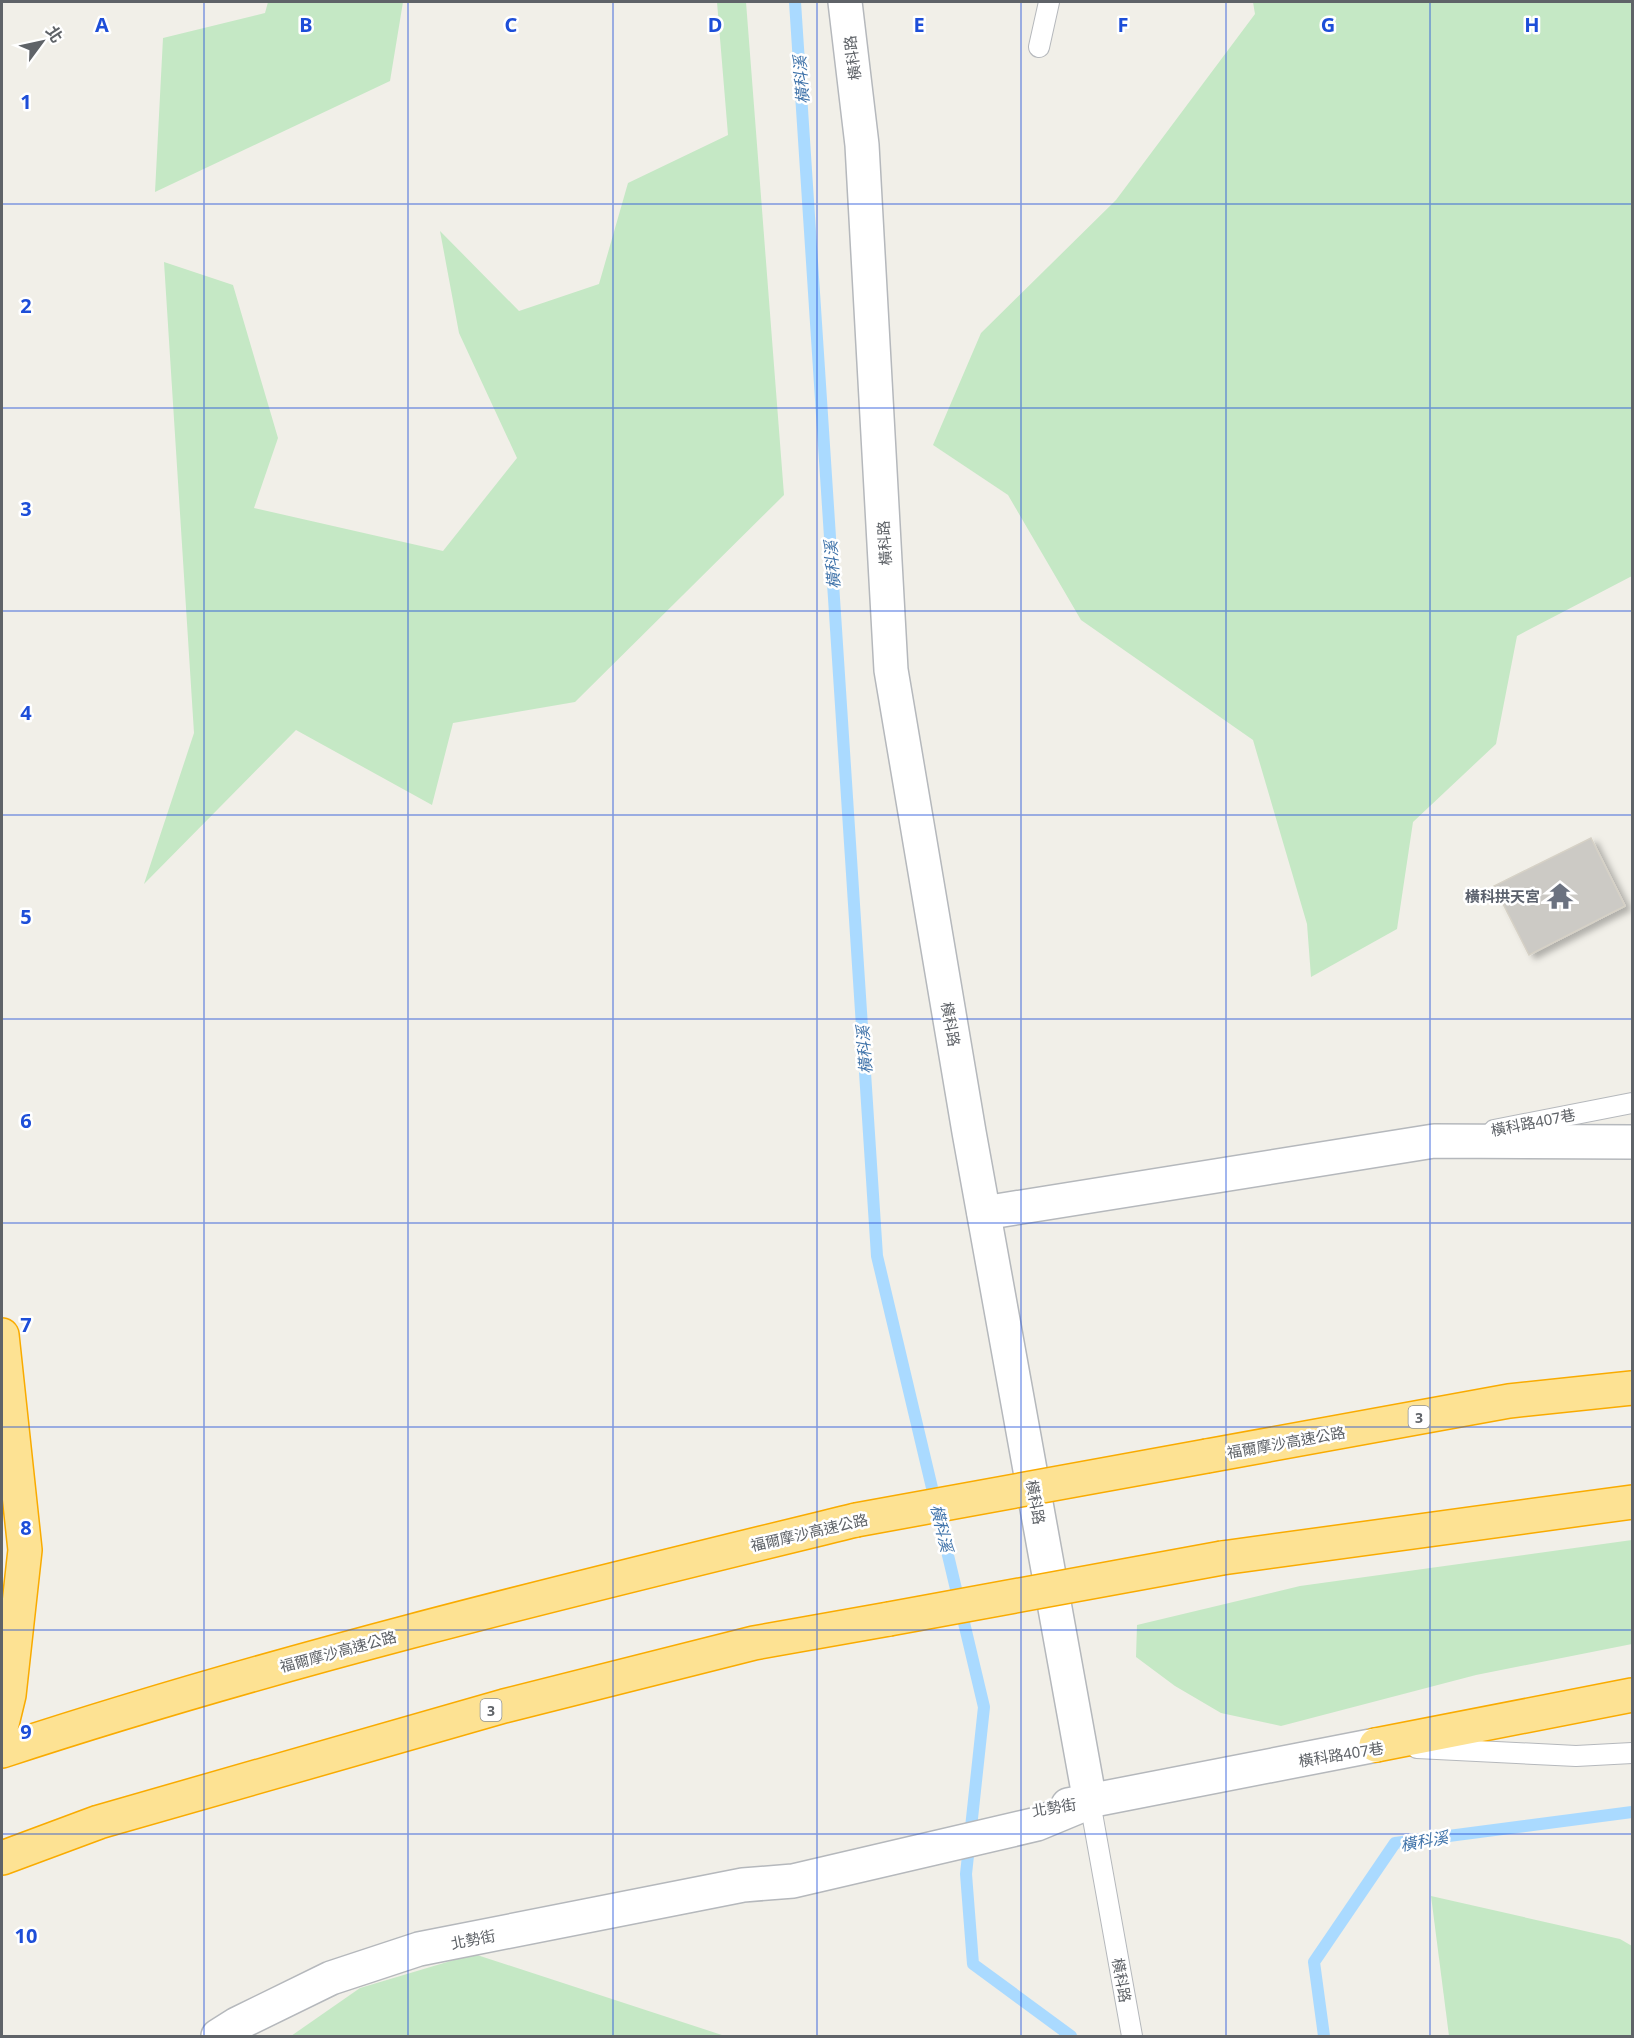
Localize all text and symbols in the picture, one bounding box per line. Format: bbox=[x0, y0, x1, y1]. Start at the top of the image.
text: A bbox=[95, 11, 109, 38]
text: B bbox=[299, 11, 313, 38]
text: C bbox=[505, 11, 518, 38]
text: D bbox=[708, 11, 722, 38]
text: E bbox=[913, 11, 925, 38]
text: F bbox=[1118, 11, 1128, 38]
text: G bbox=[1321, 11, 1335, 38]
text: H bbox=[1524, 11, 1540, 38]
north arrow bbox=[12, 12, 72, 72]
text: 北 bbox=[41, 21, 68, 47]
street label: 橫科路 bbox=[839, 34, 865, 82]
water label: 橫科溪 bbox=[788, 53, 814, 105]
text: 1 bbox=[20, 88, 32, 115]
text: 2 bbox=[20, 292, 32, 319]
text: 3 bbox=[20, 495, 32, 522]
street label: 橫科路 bbox=[873, 520, 895, 566]
water label: 橫科溪 bbox=[819, 538, 845, 590]
text: 4 bbox=[20, 699, 32, 726]
temple icon: 橫科拱天宮 bbox=[1545, 881, 1575, 911]
place label: 橫科拱天宮 bbox=[1465, 886, 1540, 906]
text: 5 bbox=[20, 903, 32, 930]
street label: 橫科路 bbox=[937, 1000, 965, 1048]
water label: 橫科溪 bbox=[851, 1023, 877, 1075]
street label: 橫科路407巷 bbox=[1489, 1104, 1577, 1140]
text: 6 bbox=[20, 1107, 32, 1134]
text: 7 bbox=[20, 1311, 32, 1338]
road number: 3 bbox=[1408, 1406, 1430, 1428]
street label: 福爾摩沙高速公路 bbox=[1225, 1422, 1347, 1462]
street label: 橫科路 bbox=[1022, 1478, 1050, 1526]
water label: 橫科溪 bbox=[926, 1502, 959, 1556]
street label: 福爾摩沙高速公路 bbox=[748, 1509, 870, 1555]
text: 8 bbox=[20, 1514, 32, 1541]
street label: 福爾摩沙高速公路 bbox=[277, 1626, 399, 1676]
road number: 3 bbox=[480, 1699, 502, 1721]
text: 9 bbox=[20, 1718, 32, 1745]
street label: 橫科路407巷 bbox=[1297, 1737, 1385, 1771]
street label: 北勢街 bbox=[1030, 1794, 1078, 1820]
water label: 橫科溪 bbox=[1398, 1826, 1452, 1856]
text: 10 bbox=[15, 1922, 37, 1949]
street label: 北勢街 bbox=[449, 1925, 497, 1953]
street label: 橫科路 bbox=[1108, 1956, 1136, 2004]

